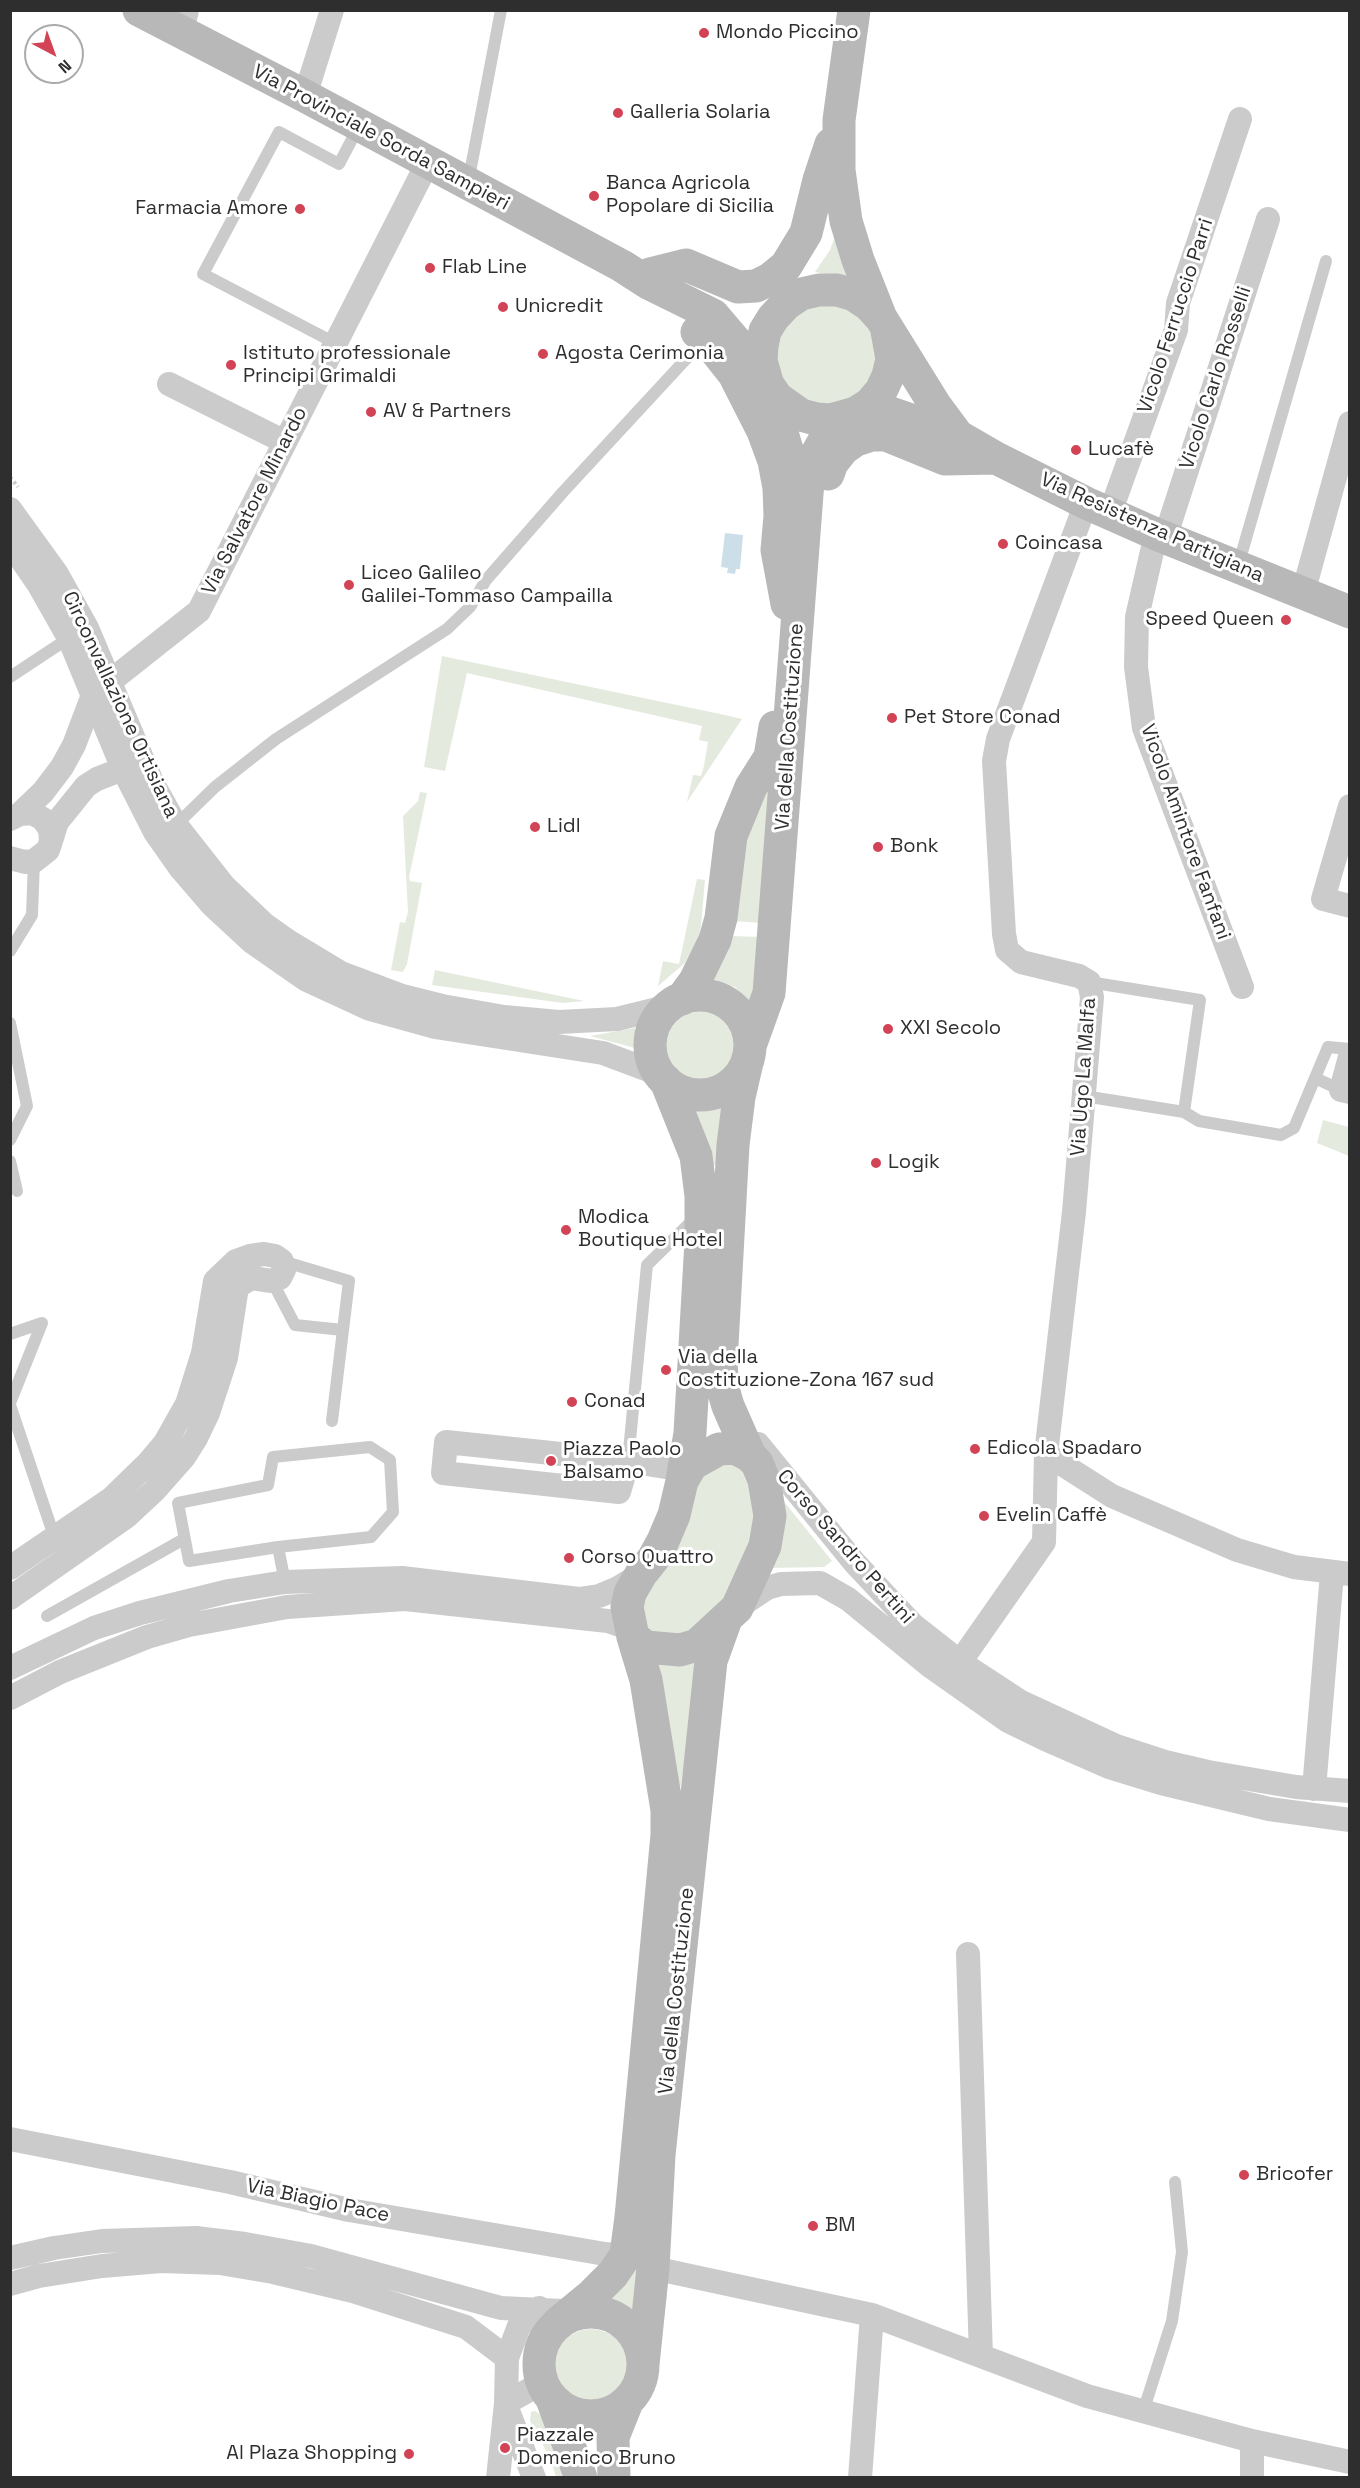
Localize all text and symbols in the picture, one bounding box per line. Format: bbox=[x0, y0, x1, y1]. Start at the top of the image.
place label: Mondo Piccino bbox=[716, 21, 859, 45]
north arrow bbox=[24, 24, 84, 84]
marker: Mondo Piccino bbox=[697, 26, 711, 40]
text: N bbox=[54, 55, 76, 78]
street label: Via Provinciale Sorda Sampieri bbox=[248, 60, 514, 216]
place label: Galleria Solaria bbox=[630, 101, 770, 125]
marker: Galleria Solaria bbox=[611, 106, 625, 120]
place label: Banca Agricola Popolare di Sicilia bbox=[606, 172, 774, 219]
marker: Banca Agricola Popolare di Sicilia bbox=[587, 189, 601, 203]
place label: Farmacia Amore bbox=[135, 197, 288, 221]
marker: Farmacia Amore bbox=[293, 202, 307, 216]
street label: Vicolo Ferruccio Parri bbox=[1133, 216, 1219, 416]
place label: Flab Line bbox=[442, 256, 527, 280]
marker: Flab Line bbox=[423, 261, 437, 275]
street label: Vicolo Carlo Rosselli bbox=[1175, 284, 1257, 472]
place label: Unicredit bbox=[515, 295, 603, 319]
marker: Unicredit bbox=[496, 300, 510, 314]
place label: Istituto professionale Principi Grimaldi bbox=[243, 342, 451, 389]
place label: Agosta Cerimonia bbox=[555, 342, 724, 366]
marker: Agosta Cerimonia bbox=[536, 347, 550, 361]
marker: Istituto professionale Principi Grimaldi bbox=[224, 358, 238, 372]
place label: AV & Partners bbox=[383, 400, 511, 424]
street label: Via Salvatore Minardo bbox=[197, 403, 313, 599]
marker: AV & Partners bbox=[364, 405, 378, 419]
place label: Lucafè bbox=[1088, 438, 1154, 462]
marker: Lucafè bbox=[1069, 443, 1083, 457]
street label: Via Resistenza Partigiana bbox=[1037, 468, 1267, 588]
place label: Coincasa bbox=[1015, 532, 1103, 556]
marker: Coincasa bbox=[996, 537, 1010, 551]
place label: Liceo Galileo Galilei-Tommaso Campailla bbox=[361, 562, 613, 609]
marker: Liceo Galileo Galilei-Tommaso Campailla bbox=[342, 578, 356, 592]
street label: Circonvallazione Ortisiana bbox=[57, 588, 183, 822]
place label: Speed Queen bbox=[1146, 608, 1274, 632]
marker: Speed Queen bbox=[1279, 613, 1293, 627]
street label: Via della Costituzione bbox=[771, 622, 809, 832]
place label: Pet Store Conad bbox=[904, 706, 1061, 730]
marker: Pet Store Conad bbox=[885, 711, 899, 725]
street label: Vicolo Amintore Fanfani bbox=[1135, 721, 1235, 943]
place label: Lidl bbox=[547, 815, 581, 839]
marker: Lidl bbox=[528, 820, 542, 834]
place label: Bonk bbox=[890, 835, 939, 859]
marker: Bonk bbox=[871, 840, 885, 854]
street label: Via Ugo La Malfa bbox=[1066, 997, 1102, 1157]
place label: XXI Secolo bbox=[900, 1017, 1001, 1041]
marker: XXI Secolo bbox=[881, 1022, 895, 1036]
place label: Logik bbox=[888, 1151, 940, 1175]
marker: Logik bbox=[869, 1156, 883, 1170]
place label: Modica Boutique Hotel bbox=[578, 1206, 723, 1253]
marker: Modica Boutique Hotel bbox=[559, 1223, 573, 1237]
place label: Via della Costituzione-Zona 167 sud bbox=[678, 1346, 934, 1393]
marker: Via della Costituzione-Zona 167 sud bbox=[659, 1363, 673, 1377]
place label: Conad bbox=[584, 1390, 646, 1414]
marker: Conad bbox=[565, 1395, 579, 1409]
place label: Edicola Spadaro bbox=[987, 1437, 1142, 1461]
place label: Piazza Paolo Balsamo bbox=[563, 1438, 681, 1485]
marker: Edicola Spadaro bbox=[968, 1442, 982, 1456]
marker: Piazza Paolo Balsamo bbox=[544, 1454, 558, 1468]
street label: Corso Sandro Pertini bbox=[771, 1465, 919, 1629]
place label: Evelin Caffè bbox=[996, 1504, 1107, 1528]
marker: Evelin Caffè bbox=[977, 1509, 991, 1523]
place label: Corso Quattro bbox=[581, 1546, 714, 1570]
marker: Corso Quattro bbox=[562, 1551, 576, 1565]
street label: Via della Costituzione bbox=[654, 1886, 700, 2096]
place label: Bricofer bbox=[1256, 2163, 1333, 2187]
marker: Bricofer bbox=[1237, 2168, 1251, 2182]
street label: Via Biagio Pace bbox=[244, 2174, 392, 2228]
place label: BM bbox=[825, 2214, 856, 2238]
marker: BM bbox=[806, 2219, 820, 2233]
place label: Piazzale Domenico Bruno bbox=[517, 2424, 676, 2471]
marker: Piazzale Domenico Bruno bbox=[498, 2441, 512, 2455]
place label: Al Plaza Shopping bbox=[226, 2442, 397, 2466]
marker: Al Plaza Shopping bbox=[402, 2447, 416, 2461]

